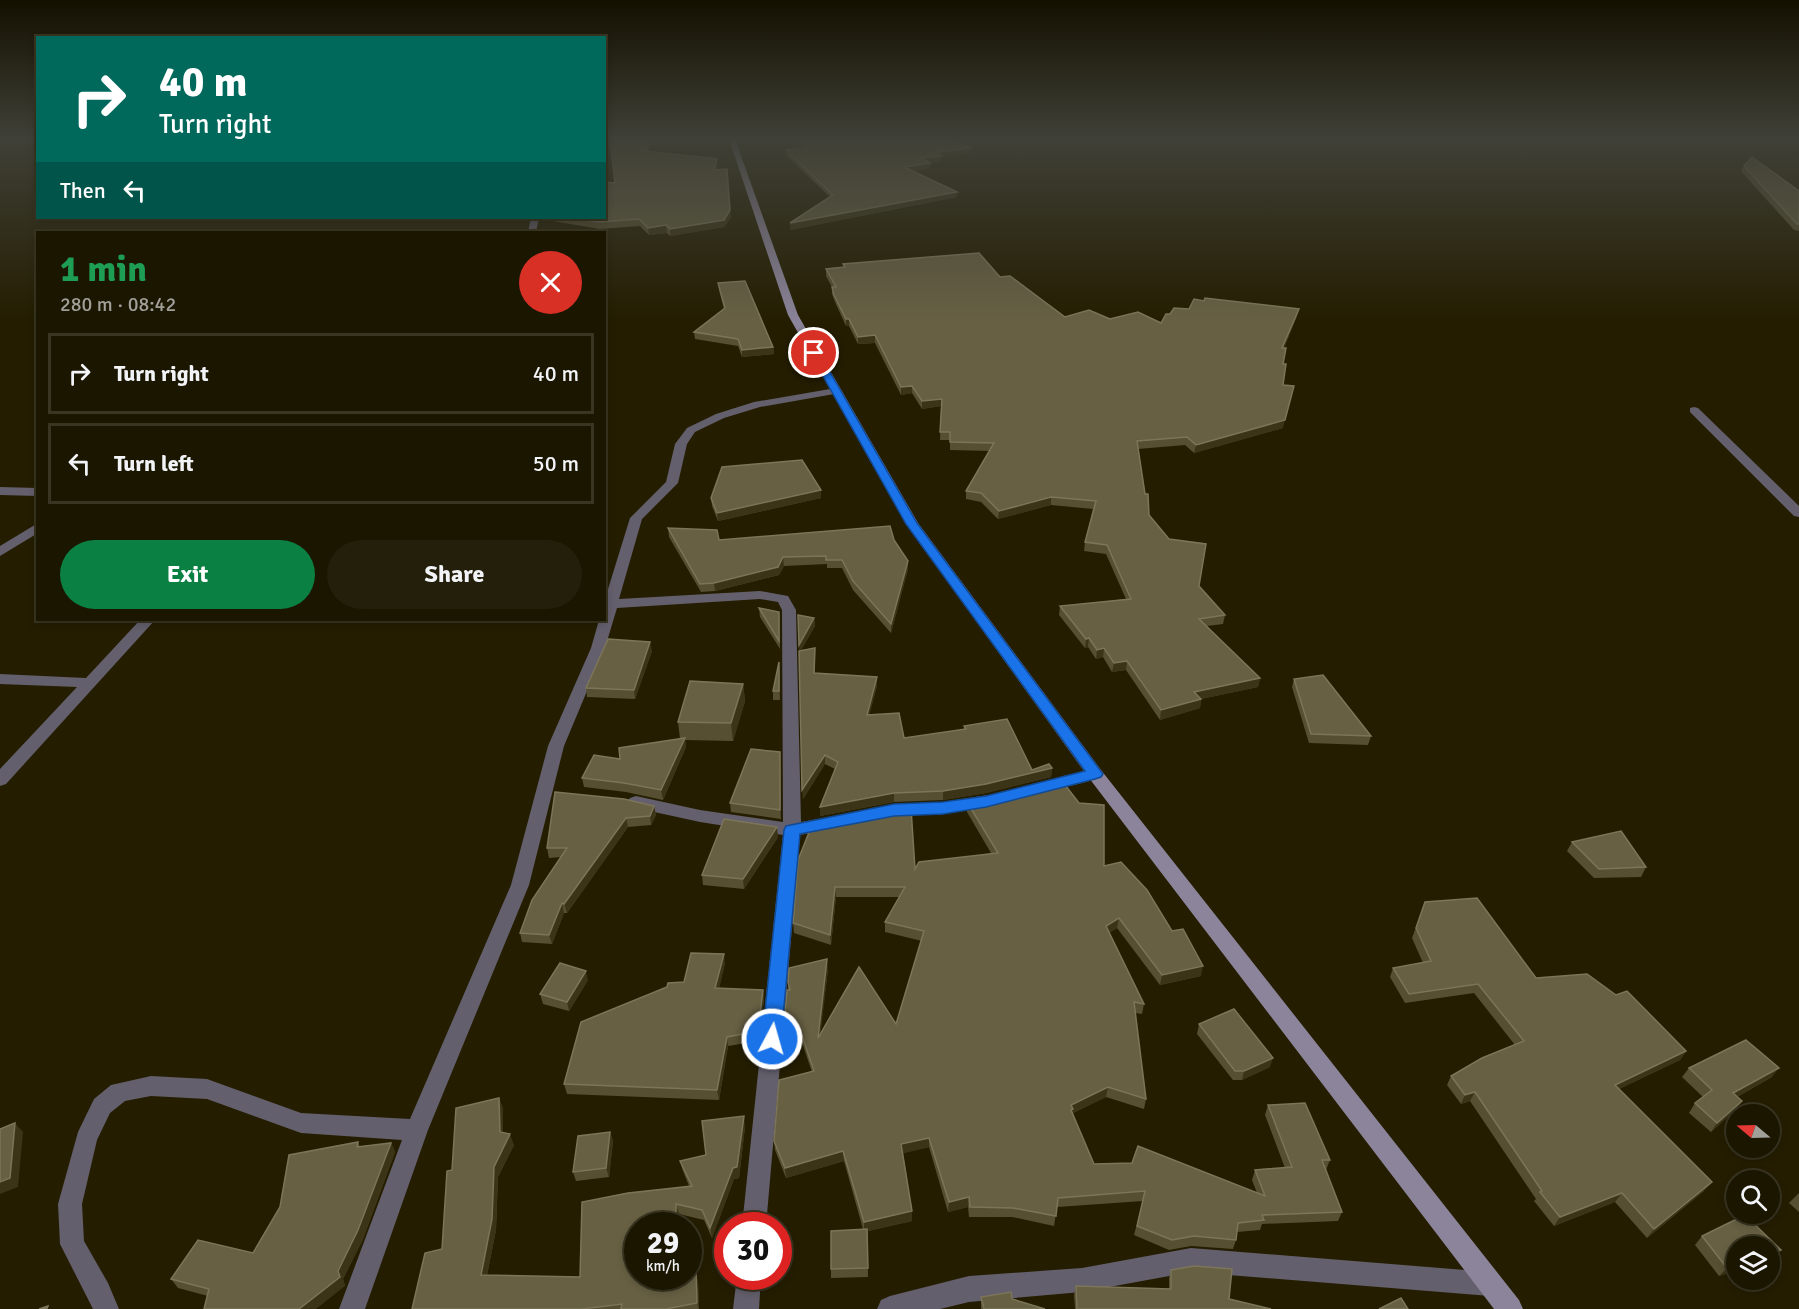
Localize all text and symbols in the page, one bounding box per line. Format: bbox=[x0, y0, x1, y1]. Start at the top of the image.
text: 40 m bbox=[159, 57, 248, 108]
icon: right bbox=[60, 60, 138, 138]
text: Turn right bbox=[159, 108, 272, 141]
icon: left bbox=[118, 174, 151, 207]
text: Then bbox=[60, 177, 106, 204]
text: 1 min bbox=[60, 247, 147, 292]
button: close bbox=[519, 251, 582, 314]
text: 280 m · 08:42 bbox=[60, 292, 176, 317]
pin bbox=[788, 327, 839, 378]
icon: arrive bbox=[797, 336, 830, 369]
icon: right bbox=[63, 357, 96, 390]
text: Turn right bbox=[114, 360, 209, 387]
text: 40 m bbox=[533, 360, 579, 387]
icon: left bbox=[63, 447, 96, 480]
text: Turn left bbox=[114, 450, 194, 477]
text: 50 m bbox=[533, 450, 579, 477]
button: Exit bbox=[60, 540, 315, 609]
button: Share bbox=[327, 540, 582, 609]
position arrow bbox=[740, 1007, 804, 1071]
north arrow bbox=[1726, 1104, 1780, 1158]
map controls bbox=[1726, 1104, 1780, 1290]
button: search bbox=[1726, 1170, 1780, 1224]
speed limit sign: 30 bbox=[714, 1212, 792, 1290]
text: 29 bbox=[647, 1225, 679, 1262]
button: layers bbox=[1726, 1236, 1780, 1290]
text: km/h bbox=[646, 1257, 680, 1275]

